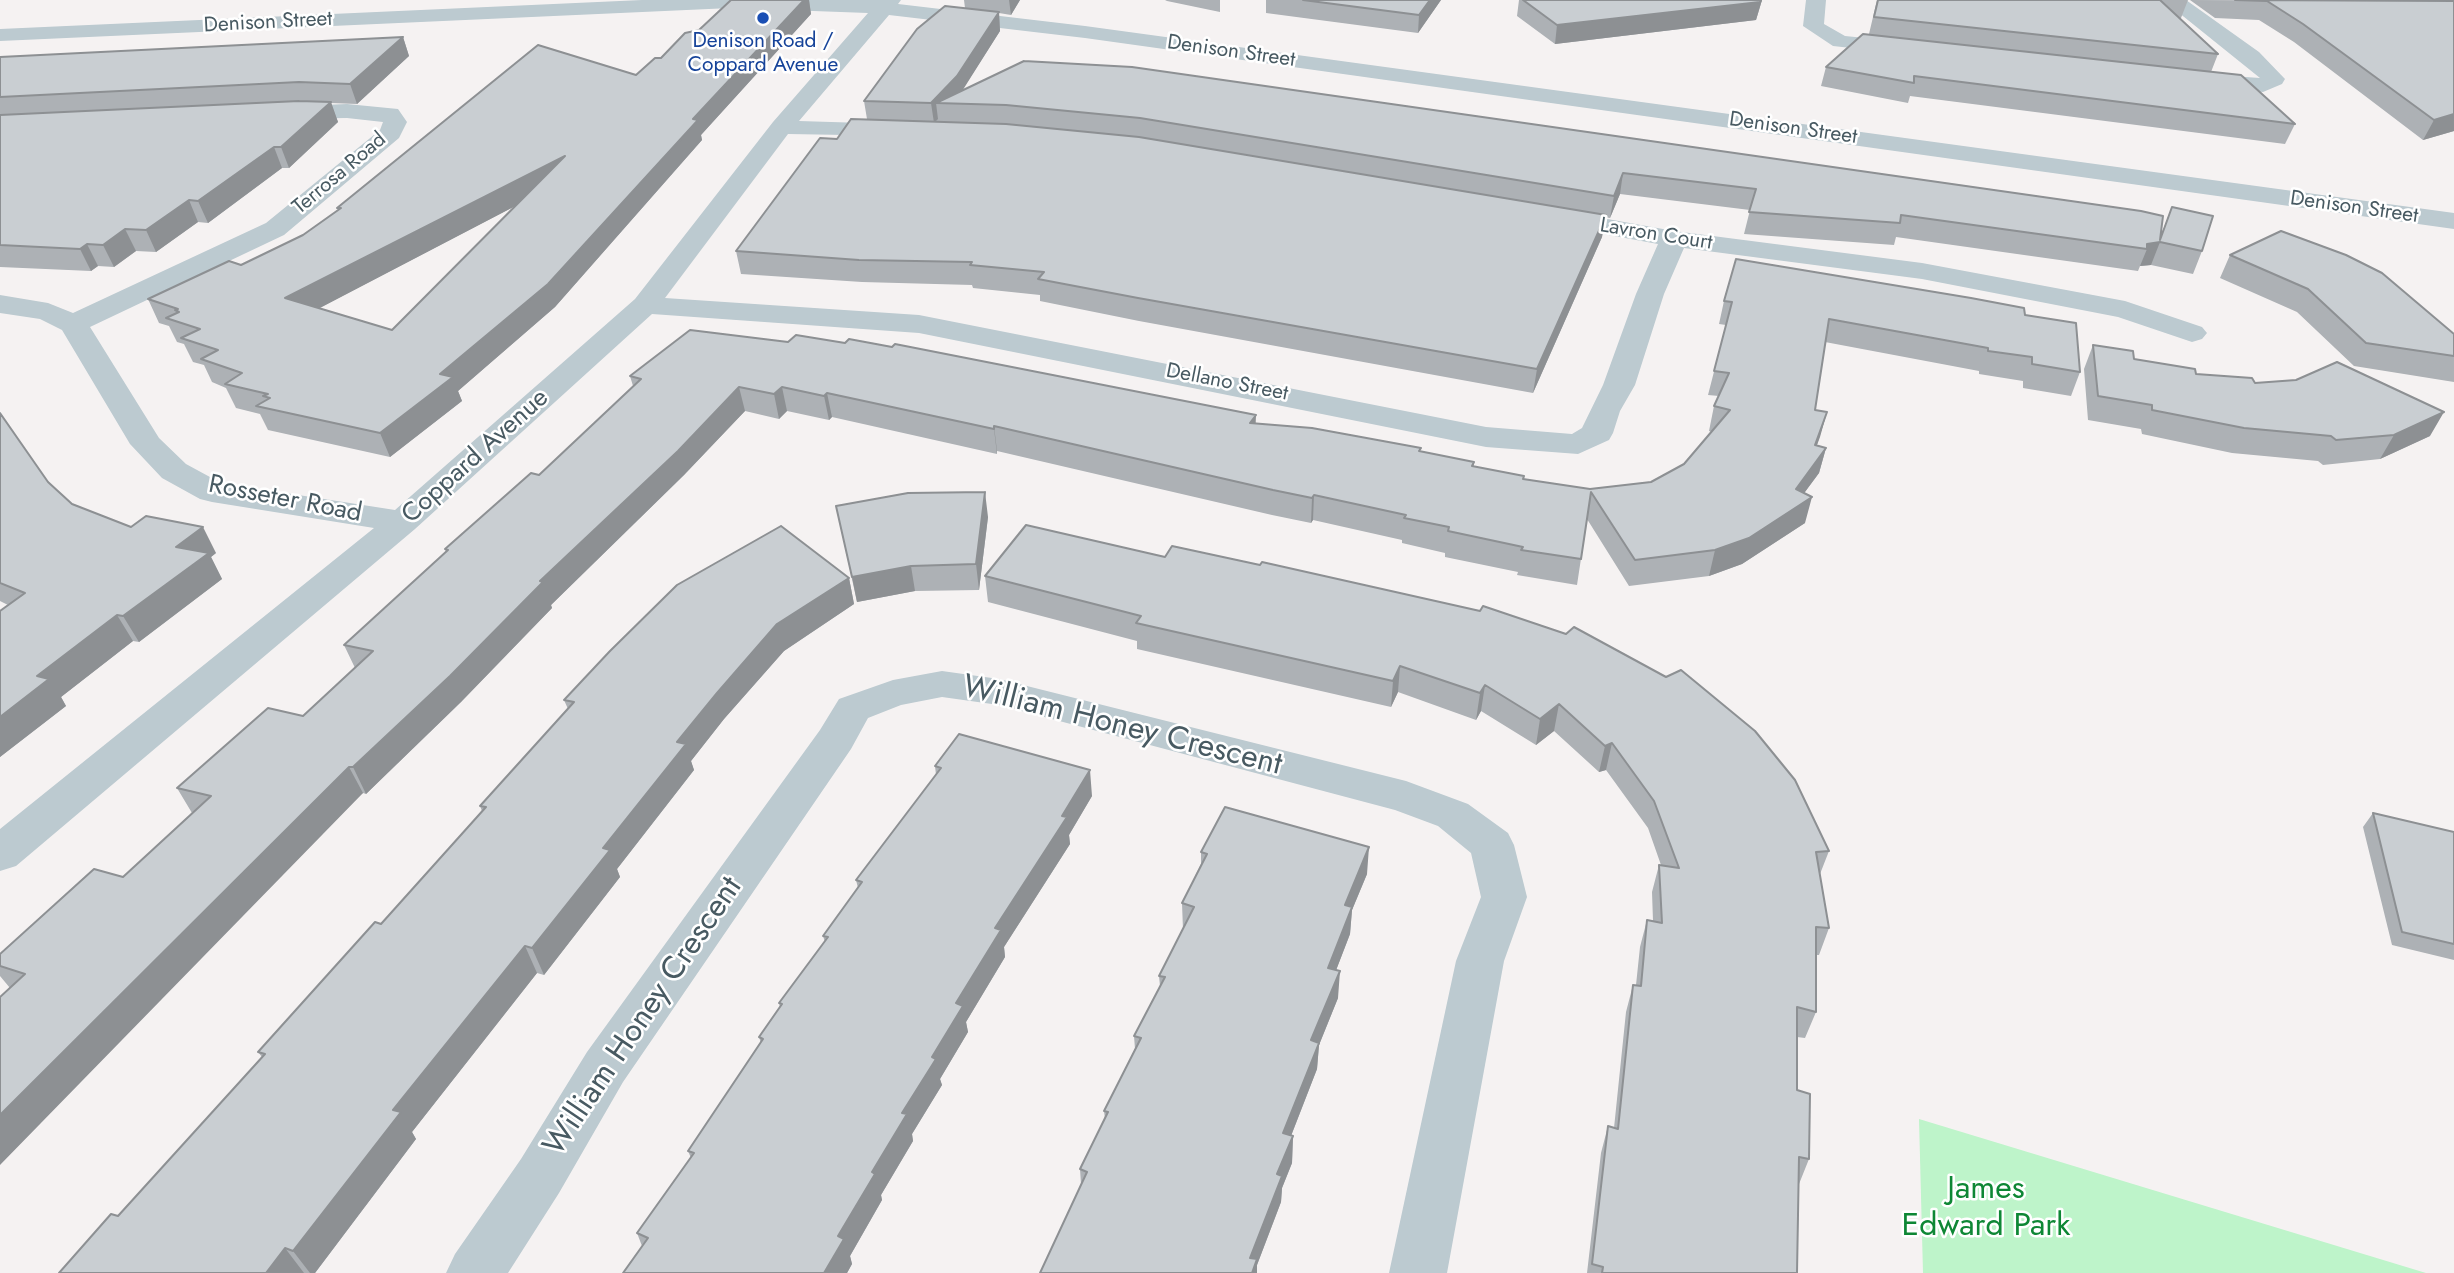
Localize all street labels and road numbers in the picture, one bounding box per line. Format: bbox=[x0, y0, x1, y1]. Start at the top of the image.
street label: Denison Street bbox=[203, 7, 333, 39]
street label: Denison Street bbox=[1165, 31, 1297, 73]
street label: Denison Street bbox=[1727, 108, 1859, 150]
street label: Terrosa Road bbox=[288, 128, 392, 220]
street label: Denison Street bbox=[2288, 187, 2420, 229]
street label: Lavron Court bbox=[1598, 214, 1714, 256]
street label: Dellano Street bbox=[1164, 359, 1290, 407]
street label: Coppard Avenue bbox=[396, 383, 556, 531]
street label: Rosseter Road bbox=[206, 470, 364, 530]
street label: William Honey Crescent bbox=[958, 669, 1286, 785]
street label: William Honey Crescent bbox=[536, 870, 752, 1164]

